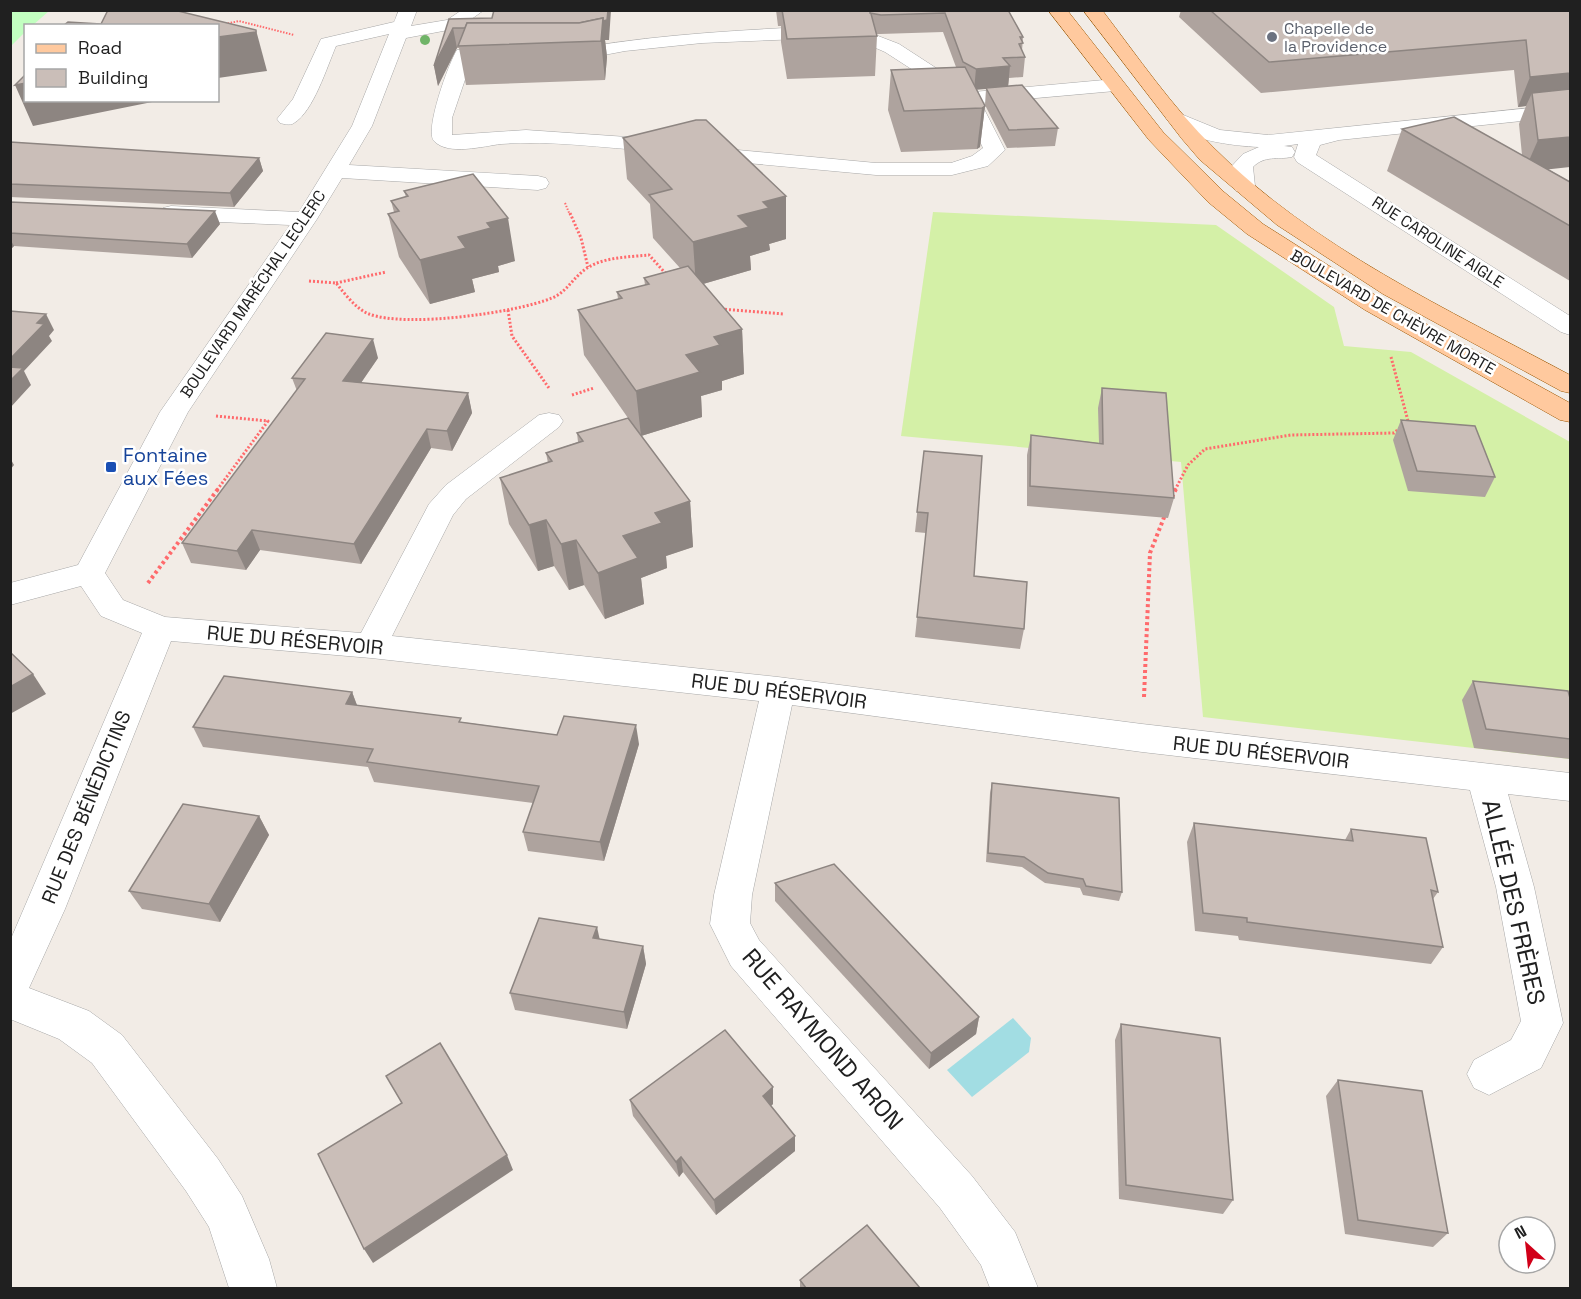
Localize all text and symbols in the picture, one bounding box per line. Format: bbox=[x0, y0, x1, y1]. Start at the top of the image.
place label: Chapelle de la Providence bbox=[1284, 18, 1387, 57]
legend bbox=[24, 24, 219, 102]
marker: Chapelle de la Providence bbox=[1265, 30, 1279, 44]
text: Road bbox=[78, 36, 122, 59]
text: Building bbox=[78, 66, 148, 89]
street label: BOULEVARD MARÉCHAL LECLERC bbox=[175, 186, 331, 402]
street label: RUE CAROLINE AIGLE bbox=[1368, 191, 1508, 293]
street label: BOULEVARD DE CHÈVRE MORTE bbox=[1287, 245, 1499, 379]
place label: Fontaine aux Fées bbox=[123, 442, 208, 491]
marker: Fontaine aux Fées bbox=[104, 460, 118, 474]
street label: RUE DU RÉSERVOIR bbox=[206, 619, 384, 661]
street label: RUE DU RÉSERVOIR bbox=[690, 667, 868, 715]
street label: RUE DES BÉNÉDICTINS bbox=[35, 707, 137, 907]
street label: RUE DU RÉSERVOIR bbox=[1172, 730, 1350, 774]
street label: ALLÉE DES FRÈRES bbox=[1475, 796, 1553, 1008]
street label: RUE RAYMOND ARON bbox=[736, 942, 910, 1136]
north arrow bbox=[1497, 1215, 1557, 1275]
text: N bbox=[1511, 1220, 1530, 1244]

